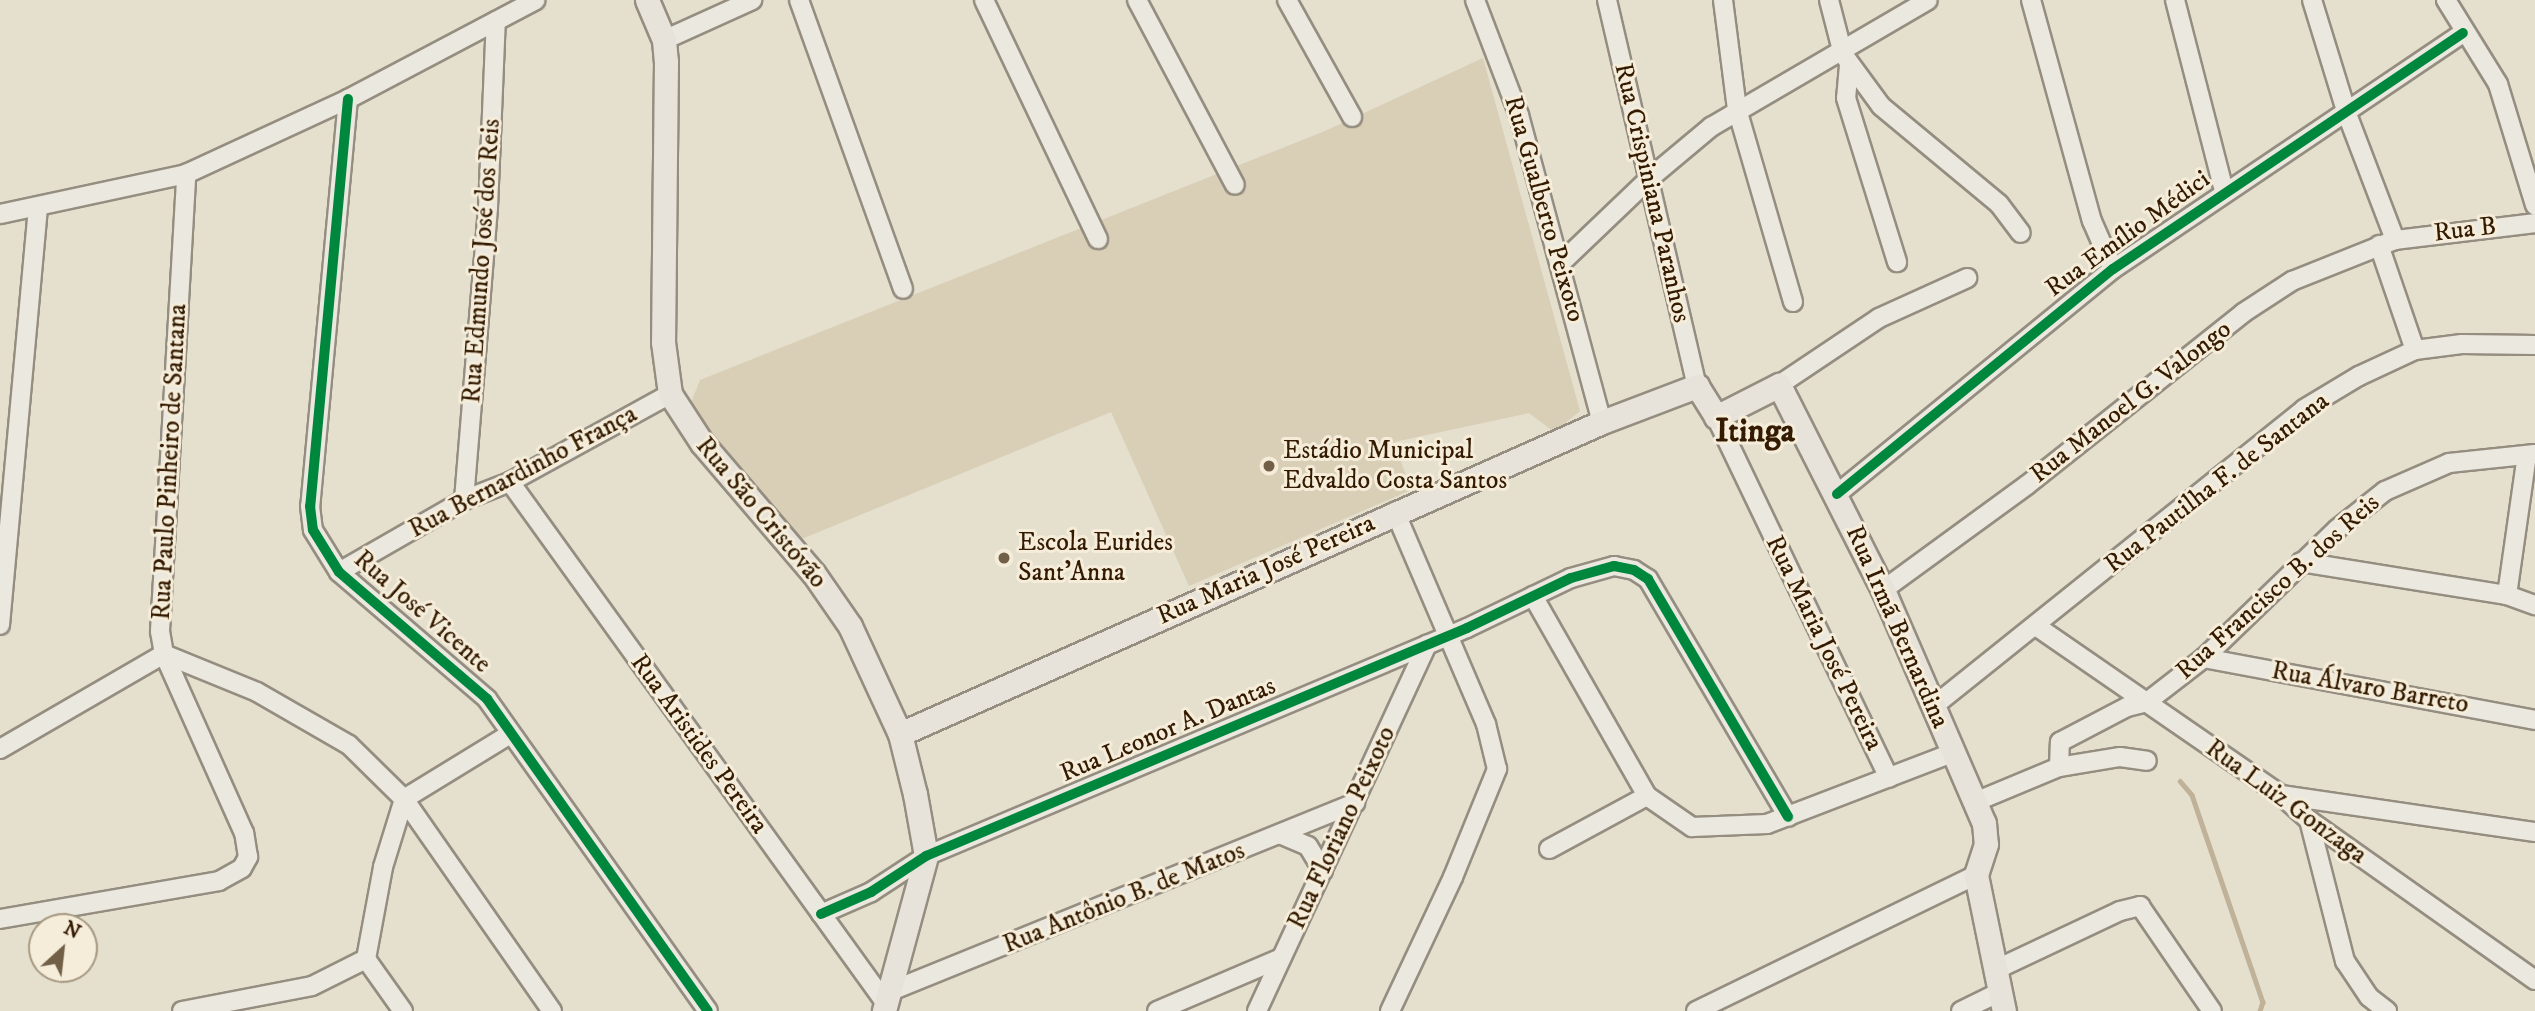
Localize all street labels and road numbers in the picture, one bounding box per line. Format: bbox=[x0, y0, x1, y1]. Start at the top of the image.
street label: Rua Crispiniana Paranhos bbox=[1607, 60, 1697, 326]
street label: Rua Gualberto Peixoto bbox=[1497, 92, 1591, 326]
street label: Rua Edmundo José dos Reis bbox=[456, 118, 508, 404]
street label: Rua Emílio Médici bbox=[2040, 164, 2216, 304]
street label: Rua B bbox=[2432, 211, 2498, 249]
street label: Rua Paulo Pinheiro de Santana bbox=[146, 303, 194, 621]
street label: Rua Manoel G. Valongo bbox=[2024, 314, 2238, 490]
street label: Rua Pautilha F. de Santana bbox=[2099, 386, 2335, 580]
street label: Rua Bernardinho França bbox=[404, 399, 642, 545]
street label: Rua São Cristóvão bbox=[689, 431, 833, 595]
street label: Rua Francisco B. dos Reis bbox=[2170, 488, 2386, 686]
street label: Rua Maria José Pereira bbox=[1152, 508, 1380, 632]
street label: Rua Irmã Bernardina bbox=[1838, 521, 1956, 733]
street label: Rua Maria José Pereira bbox=[1758, 530, 1890, 756]
street label: Rua José Vicente bbox=[347, 544, 497, 680]
street label: Rua Aristides Pereira bbox=[623, 648, 775, 840]
street label: Rua Álvaro Barreto bbox=[2269, 655, 2471, 721]
street label: Rua Leonor A. Dantas bbox=[1056, 671, 1280, 789]
street label: Rua Floriano Peixoto bbox=[1281, 722, 1403, 934]
street label: Rua Luiz Gonzaga bbox=[2199, 733, 2373, 871]
street label: Rua Antônio B. de Matos bbox=[999, 835, 1249, 961]

